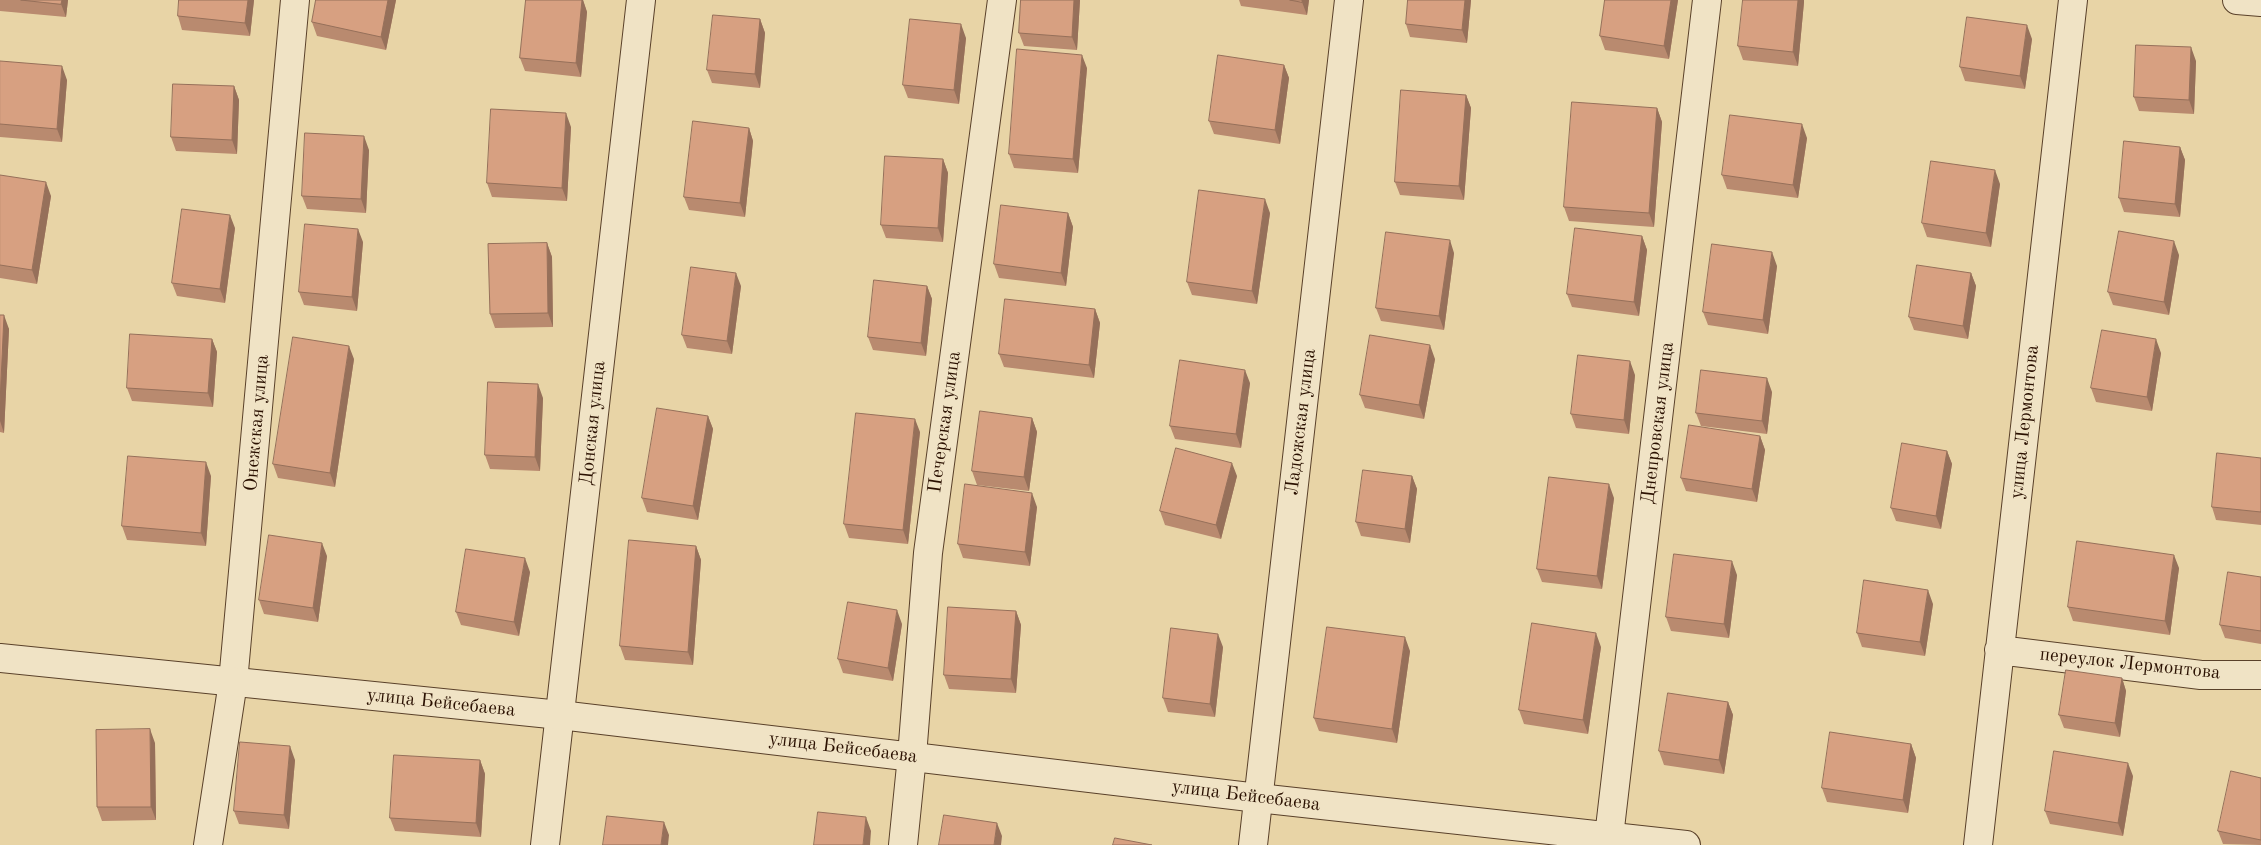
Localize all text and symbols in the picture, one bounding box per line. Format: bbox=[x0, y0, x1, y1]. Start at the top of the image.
street label: Днепровская улица bbox=[1637, 341, 1679, 505]
street label: улица Лермонтова bbox=[2006, 344, 2044, 500]
street label: Ладожская улица bbox=[1281, 347, 1321, 497]
street label: Печерская улица bbox=[924, 350, 966, 494]
street label: Онежская улица bbox=[240, 354, 274, 492]
street label: Донская улица bbox=[575, 360, 611, 486]
street label: переулок Лермонтова bbox=[2038, 643, 2222, 685]
street label: улица Бейсебаева bbox=[366, 684, 516, 722]
street label: улица Бейсебаева bbox=[767, 728, 919, 768]
street label: улица Бейсебаева bbox=[1170, 776, 1322, 816]

